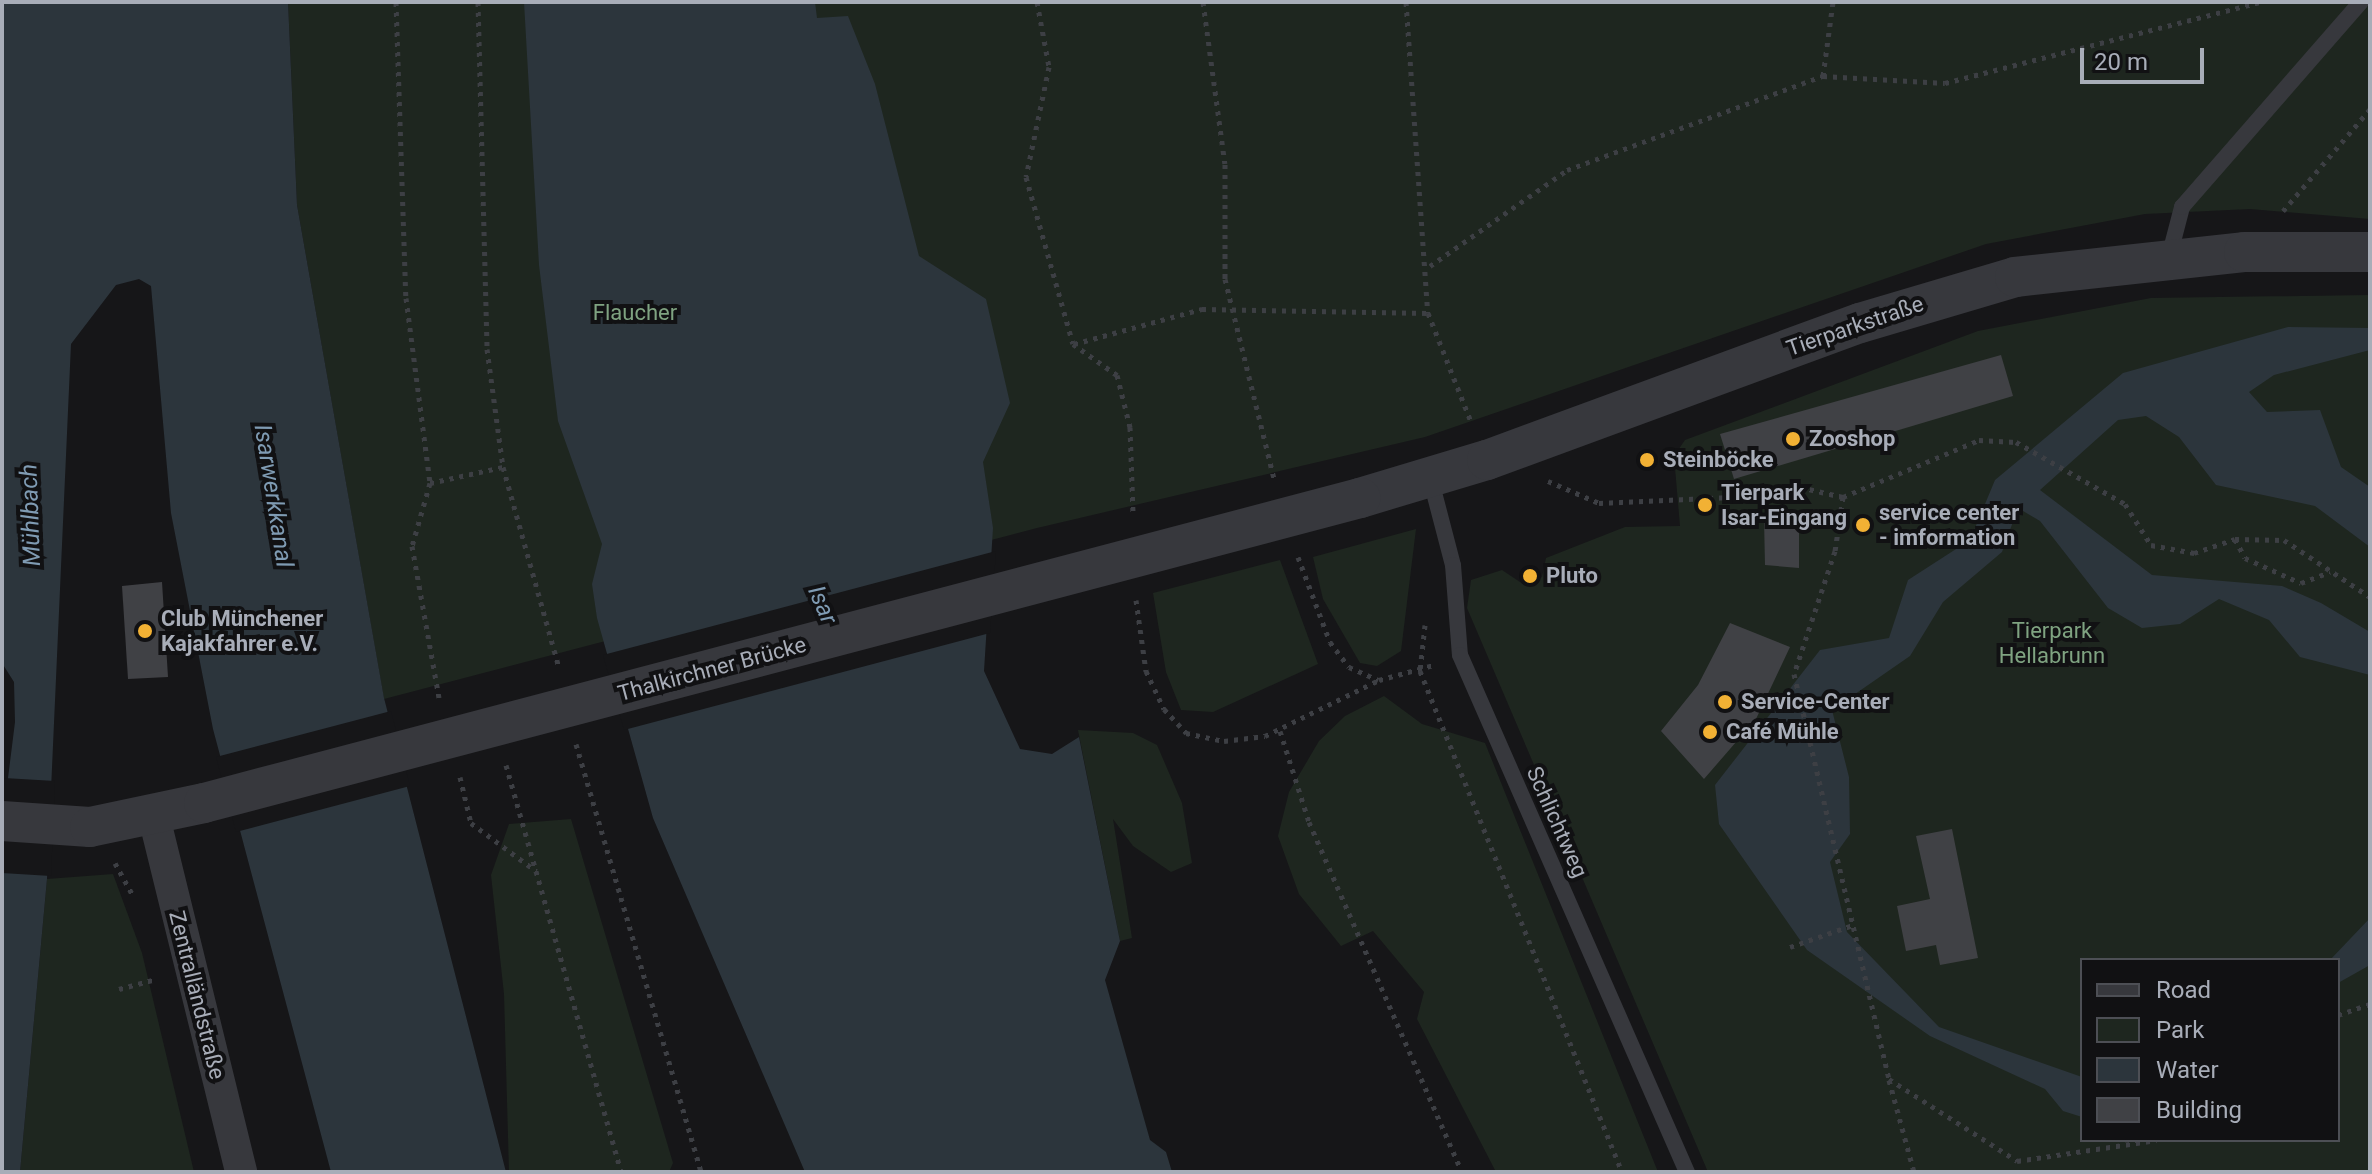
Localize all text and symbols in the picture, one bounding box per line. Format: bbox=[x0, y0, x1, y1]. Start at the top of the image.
scale bar bbox=[2084, 32, 2208, 82]
text: 20 m bbox=[2094, 48, 2148, 76]
street label: Tierparkstraße bbox=[1783, 290, 1927, 362]
park label: Flaucher bbox=[593, 300, 677, 326]
water label: Isarwerkkanal bbox=[247, 423, 299, 569]
place label: Zooshop bbox=[1809, 426, 1895, 452]
marker: Zooshop bbox=[1784, 430, 1802, 448]
place label: Steinböcke bbox=[1663, 447, 1774, 473]
marker: Steinböcke bbox=[1638, 451, 1656, 469]
water label: Mühlbach bbox=[15, 463, 47, 567]
place label: Tierpark Isar-Eingang bbox=[1721, 479, 1847, 530]
marker: Tierpark Isar-Eingang bbox=[1696, 496, 1714, 514]
place label: service center - imformation bbox=[1879, 499, 2019, 550]
marker: service center - imformation bbox=[1854, 516, 1872, 534]
place label: Pluto bbox=[1546, 563, 1598, 589]
marker: Pluto bbox=[1521, 567, 1539, 585]
water label: Isar bbox=[801, 581, 843, 629]
place label: Club Münchener Kajakfahrer e.V. bbox=[161, 605, 323, 656]
park label: Tierpark Hellabrunn bbox=[1999, 617, 2105, 668]
marker: Club Münchener Kajakfahrer e.V. bbox=[136, 622, 154, 640]
street label: Thalkirchner Brücke bbox=[615, 631, 809, 707]
place label: Service-Center bbox=[1741, 689, 1890, 715]
marker: Service-Center bbox=[1716, 693, 1734, 711]
place label: Café Mühle bbox=[1726, 719, 1839, 745]
marker: Café Mühle bbox=[1701, 723, 1719, 741]
street label: Schlichtweg bbox=[1521, 762, 1593, 882]
street label: Zentralländstraße bbox=[163, 908, 231, 1082]
legend bbox=[2080, 958, 2340, 1142]
text: Road bbox=[2156, 976, 2211, 1004]
text: Park bbox=[2156, 1016, 2204, 1044]
text: Water bbox=[2156, 1056, 2219, 1084]
text: Building bbox=[2156, 1096, 2242, 1124]

